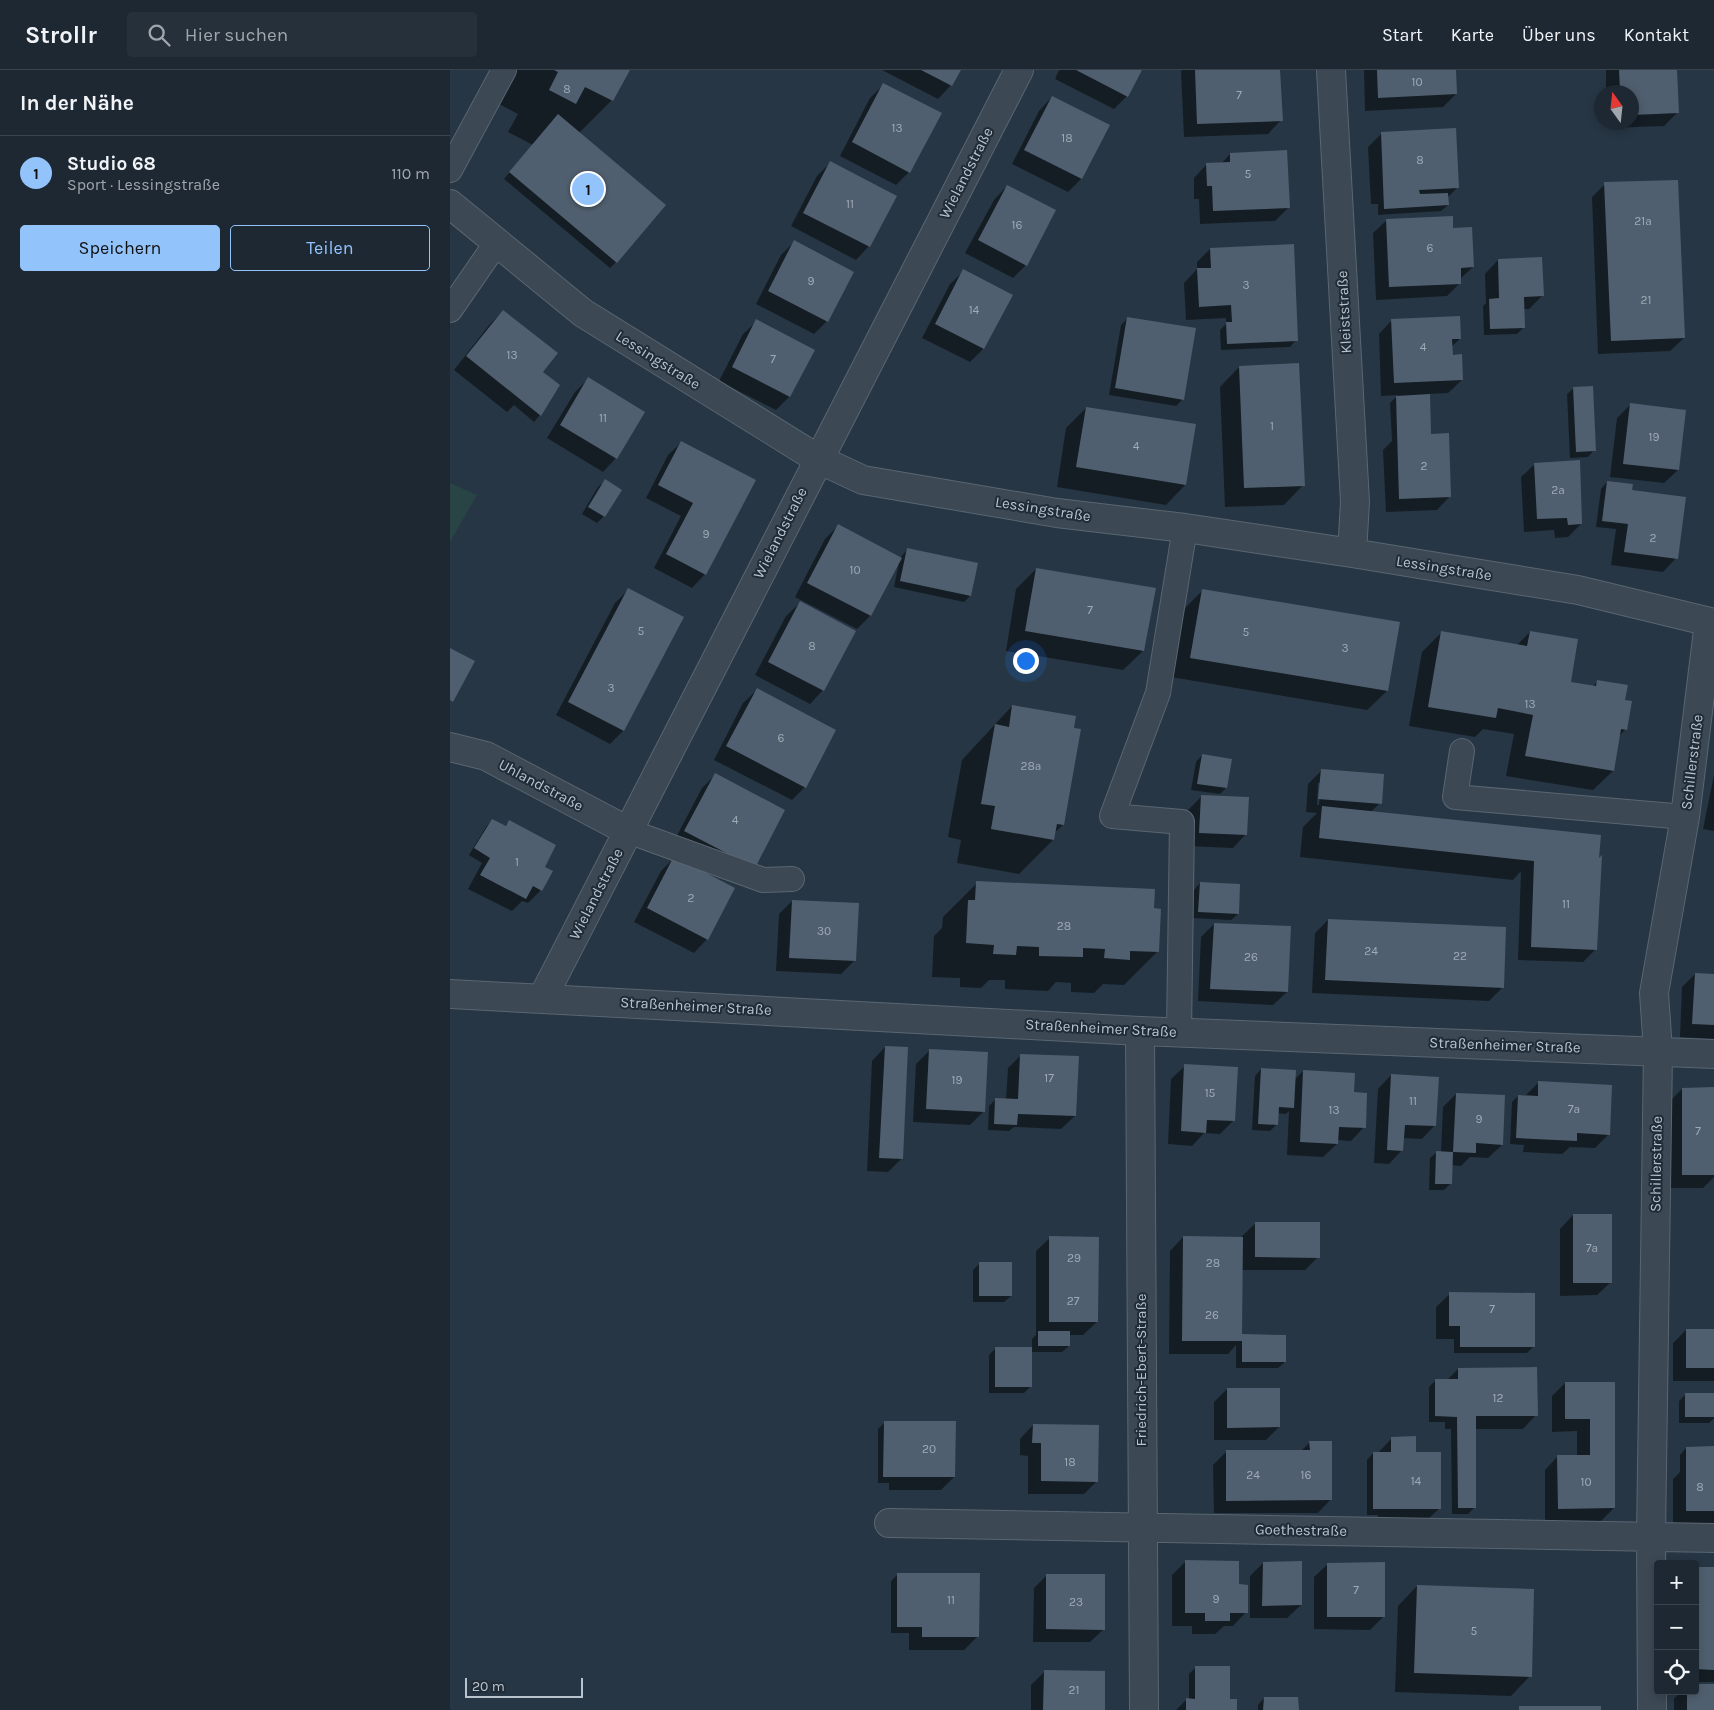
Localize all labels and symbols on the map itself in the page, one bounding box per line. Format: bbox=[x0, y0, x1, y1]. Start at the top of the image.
house number: 10 bbox=[1411, 75, 1423, 89]
house number: 8 bbox=[563, 82, 571, 96]
north arrow bbox=[1594, 85, 1639, 130]
house number: 7 bbox=[1236, 88, 1242, 102]
house number: 13 bbox=[891, 121, 903, 135]
street label: Wielandstraße bbox=[935, 124, 997, 222]
house number: 18 bbox=[1061, 131, 1073, 145]
house number: 8 bbox=[1416, 153, 1424, 167]
house number: 5 bbox=[1245, 167, 1252, 181]
pin: 1 bbox=[572, 170, 604, 208]
house number: 11 bbox=[846, 197, 854, 211]
house number: 21a bbox=[1634, 214, 1652, 228]
house number: 16 bbox=[1012, 218, 1023, 232]
house number: 6 bbox=[1427, 241, 1434, 255]
street label: Kleiststraße bbox=[1333, 270, 1355, 354]
house number: 9 bbox=[808, 274, 815, 288]
house number: 3 bbox=[1242, 278, 1250, 292]
house number: 21 bbox=[1641, 293, 1651, 307]
house number: 14 bbox=[969, 303, 980, 317]
street label: Lessingstraße bbox=[612, 327, 704, 393]
house number: 4 bbox=[1420, 340, 1427, 354]
house number: 13 bbox=[506, 348, 518, 362]
house number: 7 bbox=[770, 352, 776, 366]
house number: 11 bbox=[599, 411, 607, 425]
house number: 1 bbox=[1270, 419, 1274, 433]
house number: 19 bbox=[1649, 430, 1659, 444]
house number: 4 bbox=[1133, 439, 1140, 453]
house number: 2 bbox=[1421, 459, 1428, 473]
house number: 2a bbox=[1551, 483, 1565, 497]
street label: Wielandstraße bbox=[749, 484, 811, 582]
street label: Lessingstraße bbox=[994, 493, 1092, 525]
house number: 9 bbox=[703, 527, 710, 541]
house number: 2 bbox=[1650, 531, 1657, 545]
street label: Lessingstraße bbox=[1395, 552, 1493, 584]
house number: 10 bbox=[849, 563, 861, 577]
house number: 7 bbox=[1087, 603, 1093, 617]
house number: 5 bbox=[638, 624, 645, 638]
house number: 5 bbox=[1243, 625, 1250, 639]
house number: 8 bbox=[808, 639, 816, 653]
house number: 3 bbox=[1341, 641, 1349, 655]
your location bbox=[1013, 648, 1039, 674]
house number: 3 bbox=[607, 681, 615, 695]
house number: 13 bbox=[1524, 697, 1536, 711]
street label: Schillerstraße bbox=[1677, 713, 1707, 811]
house number: 6 bbox=[778, 731, 785, 745]
street label: Uhlandstraße bbox=[496, 755, 586, 815]
house number: 28a bbox=[1021, 759, 1041, 773]
house number: 4 bbox=[732, 813, 739, 827]
street label: Wielandstraße bbox=[565, 845, 627, 943]
house number: 1 bbox=[515, 855, 519, 869]
house number: 2 bbox=[688, 891, 695, 905]
house number: 11 bbox=[1562, 897, 1570, 911]
house number: 28 bbox=[1057, 919, 1071, 933]
house number: 30 bbox=[817, 924, 831, 938]
house number: 24 bbox=[1364, 944, 1378, 958]
house number: 22 bbox=[1453, 949, 1467, 963]
house number: 26 bbox=[1244, 950, 1258, 964]
street label: Straßenheimer Straße bbox=[620, 993, 772, 1019]
street label: Straßenheimer Straße bbox=[1025, 1015, 1177, 1041]
street label: Straßenheimer Straße bbox=[1429, 1033, 1581, 1057]
house number: 17 bbox=[1044, 1071, 1054, 1085]
house number: 19 bbox=[952, 1073, 962, 1087]
house number: 15 bbox=[1205, 1086, 1216, 1100]
house number: 11 bbox=[1409, 1094, 1417, 1108]
house number: 7a bbox=[1568, 1102, 1580, 1116]
house number: 13 bbox=[1328, 1103, 1340, 1117]
house number: 9 bbox=[1476, 1112, 1483, 1126]
street label: Schillerstraße bbox=[1646, 1116, 1666, 1212]
house number: 7 bbox=[1695, 1124, 1701, 1138]
house number: 7a bbox=[1586, 1241, 1598, 1255]
house number: 29 bbox=[1067, 1251, 1081, 1265]
house number: 28 bbox=[1206, 1256, 1220, 1270]
house number: 27 bbox=[1067, 1294, 1080, 1308]
street label: Friedrich-Ebert-Straße bbox=[1132, 1294, 1150, 1446]
house number: 7 bbox=[1489, 1302, 1495, 1316]
house number: 26 bbox=[1205, 1308, 1219, 1322]
house number: 12 bbox=[1493, 1391, 1504, 1405]
house number: 20 bbox=[922, 1442, 936, 1456]
house number: 18 bbox=[1064, 1455, 1076, 1469]
house number: 24 bbox=[1246, 1468, 1260, 1482]
house number: 16 bbox=[1301, 1468, 1312, 1482]
house number: 14 bbox=[1411, 1474, 1422, 1488]
house number: 10 bbox=[1580, 1475, 1592, 1489]
house number: 8 bbox=[1696, 1480, 1704, 1494]
street label: Goethestraße bbox=[1255, 1520, 1347, 1540]
house number: 7 bbox=[1353, 1583, 1359, 1597]
house number: 9 bbox=[1213, 1592, 1220, 1606]
house number: 11 bbox=[947, 1593, 955, 1607]
house number: 23 bbox=[1069, 1595, 1083, 1609]
house number: 5 bbox=[1471, 1624, 1478, 1638]
scale bar bbox=[465, 1675, 582, 1698]
house number: 21 bbox=[1069, 1683, 1079, 1697]

